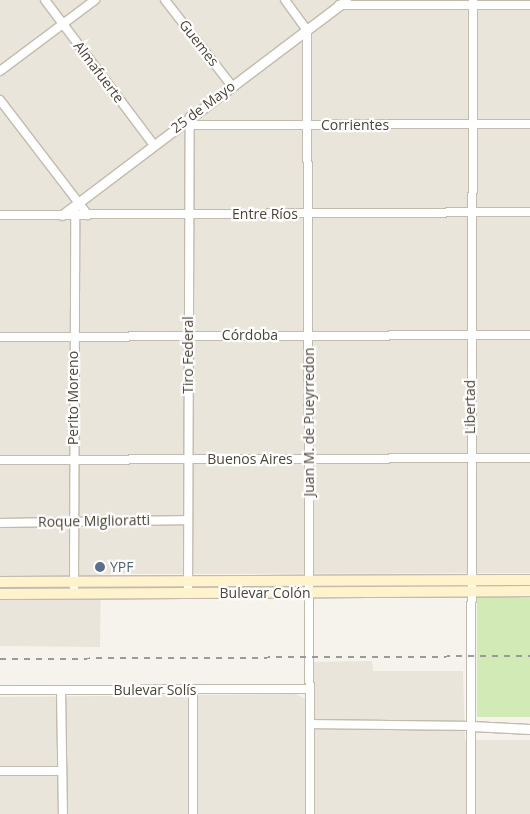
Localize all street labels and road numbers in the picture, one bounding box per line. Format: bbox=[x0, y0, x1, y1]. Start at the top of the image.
street label: Guemes bbox=[176, 17, 222, 69]
street label: Almafuerte bbox=[70, 38, 128, 106]
street label: 25 de Mayo bbox=[168, 78, 238, 136]
street label: Corrientes bbox=[321, 117, 389, 133]
street label: Entre Ríos bbox=[232, 206, 298, 222]
street label: Tiro Federal bbox=[180, 316, 196, 394]
street label: Córdoba bbox=[222, 327, 278, 343]
street label: Juan M. de Pueyrredon bbox=[301, 347, 317, 497]
street label: Perito Moreno bbox=[65, 351, 81, 445]
street label: Libertad bbox=[462, 380, 478, 434]
street label: Buenos Aires bbox=[207, 451, 293, 467]
street label: Roque Miglioratti bbox=[38, 512, 150, 530]
street label: Bulevar Colón bbox=[220, 585, 310, 601]
street label: Bulevar Solís bbox=[114, 682, 196, 698]

